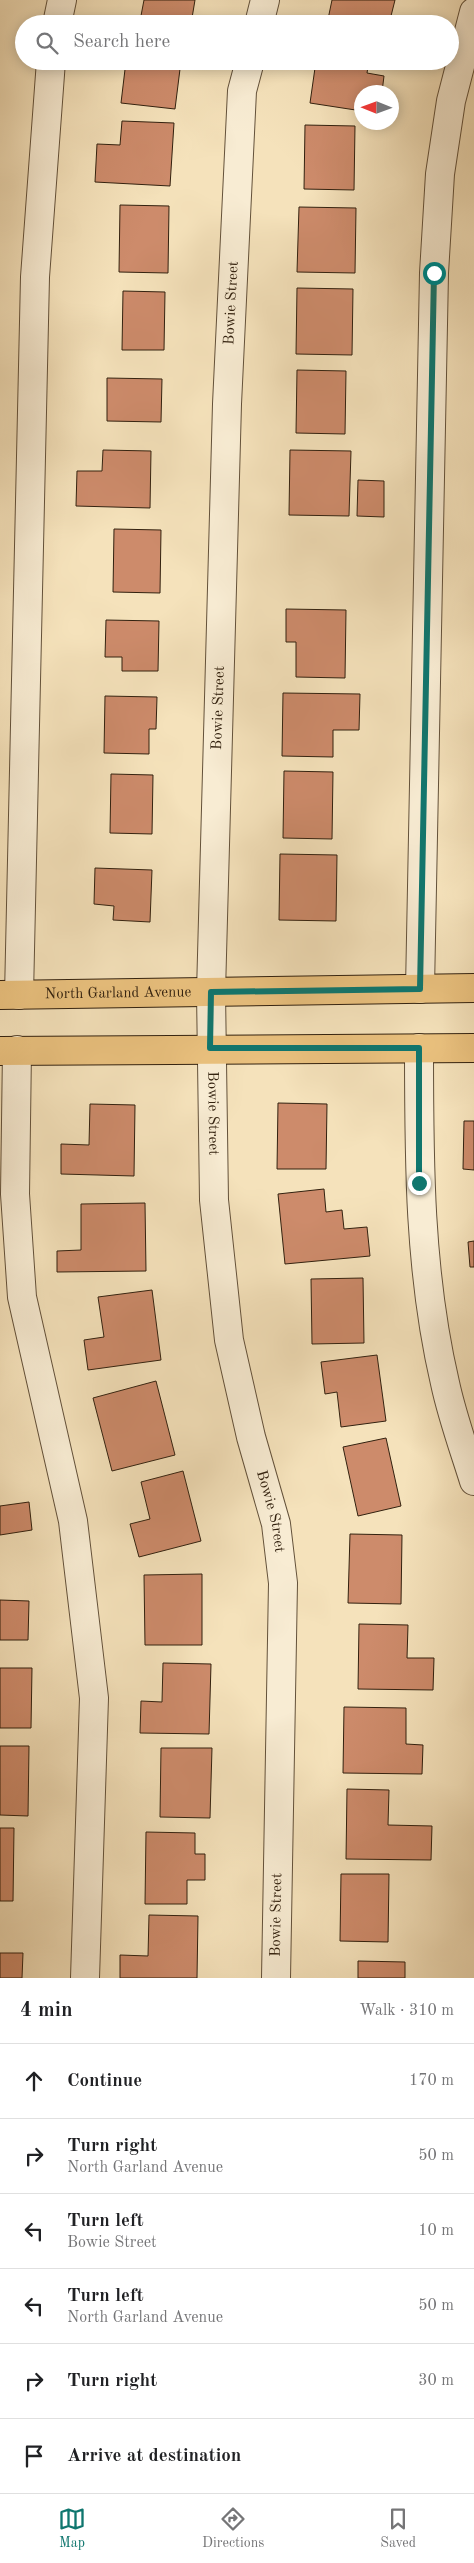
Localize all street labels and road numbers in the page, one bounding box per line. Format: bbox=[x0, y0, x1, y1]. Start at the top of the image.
street label: Bowie Street bbox=[222, 261, 242, 345]
street label: Bowie Street bbox=[210, 666, 228, 750]
street label: North Garland Avenue bbox=[45, 985, 191, 1002]
street label: Bowie Street bbox=[205, 1071, 221, 1156]
street label: Bowie Street bbox=[253, 1469, 287, 1553]
street label: Bowie Street bbox=[269, 1873, 285, 1957]

